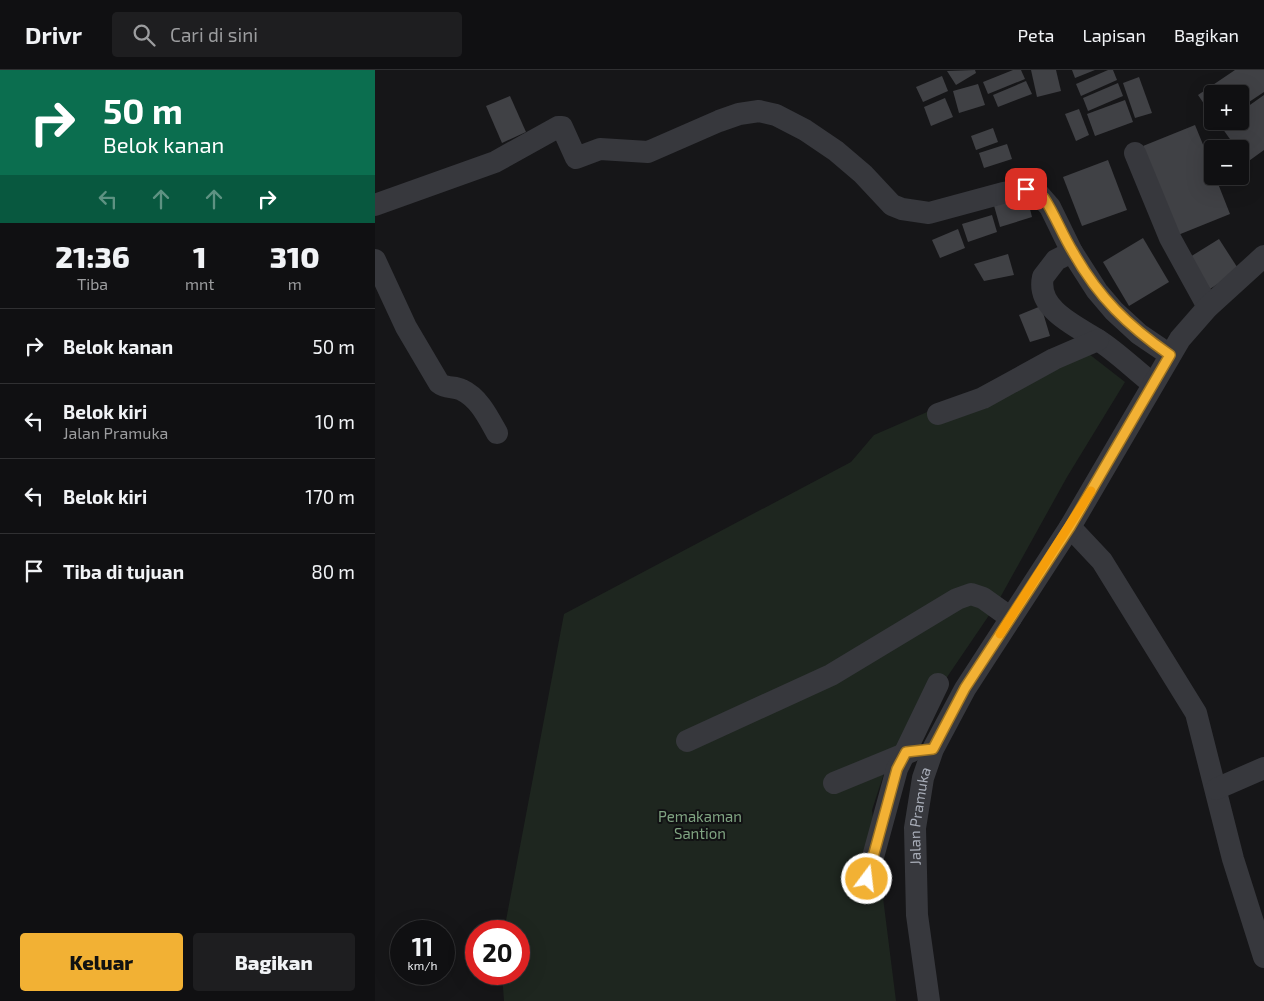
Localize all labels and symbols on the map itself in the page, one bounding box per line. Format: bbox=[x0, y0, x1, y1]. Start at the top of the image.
pin bbox=[1005, 168, 1047, 210]
street label: Jalan Pramuka bbox=[905, 764, 934, 866]
park label: Pemakaman Santion bbox=[658, 807, 742, 842]
position arrow bbox=[840, 852, 892, 904]
speed limit sign: 20 bbox=[465, 920, 530, 985]

